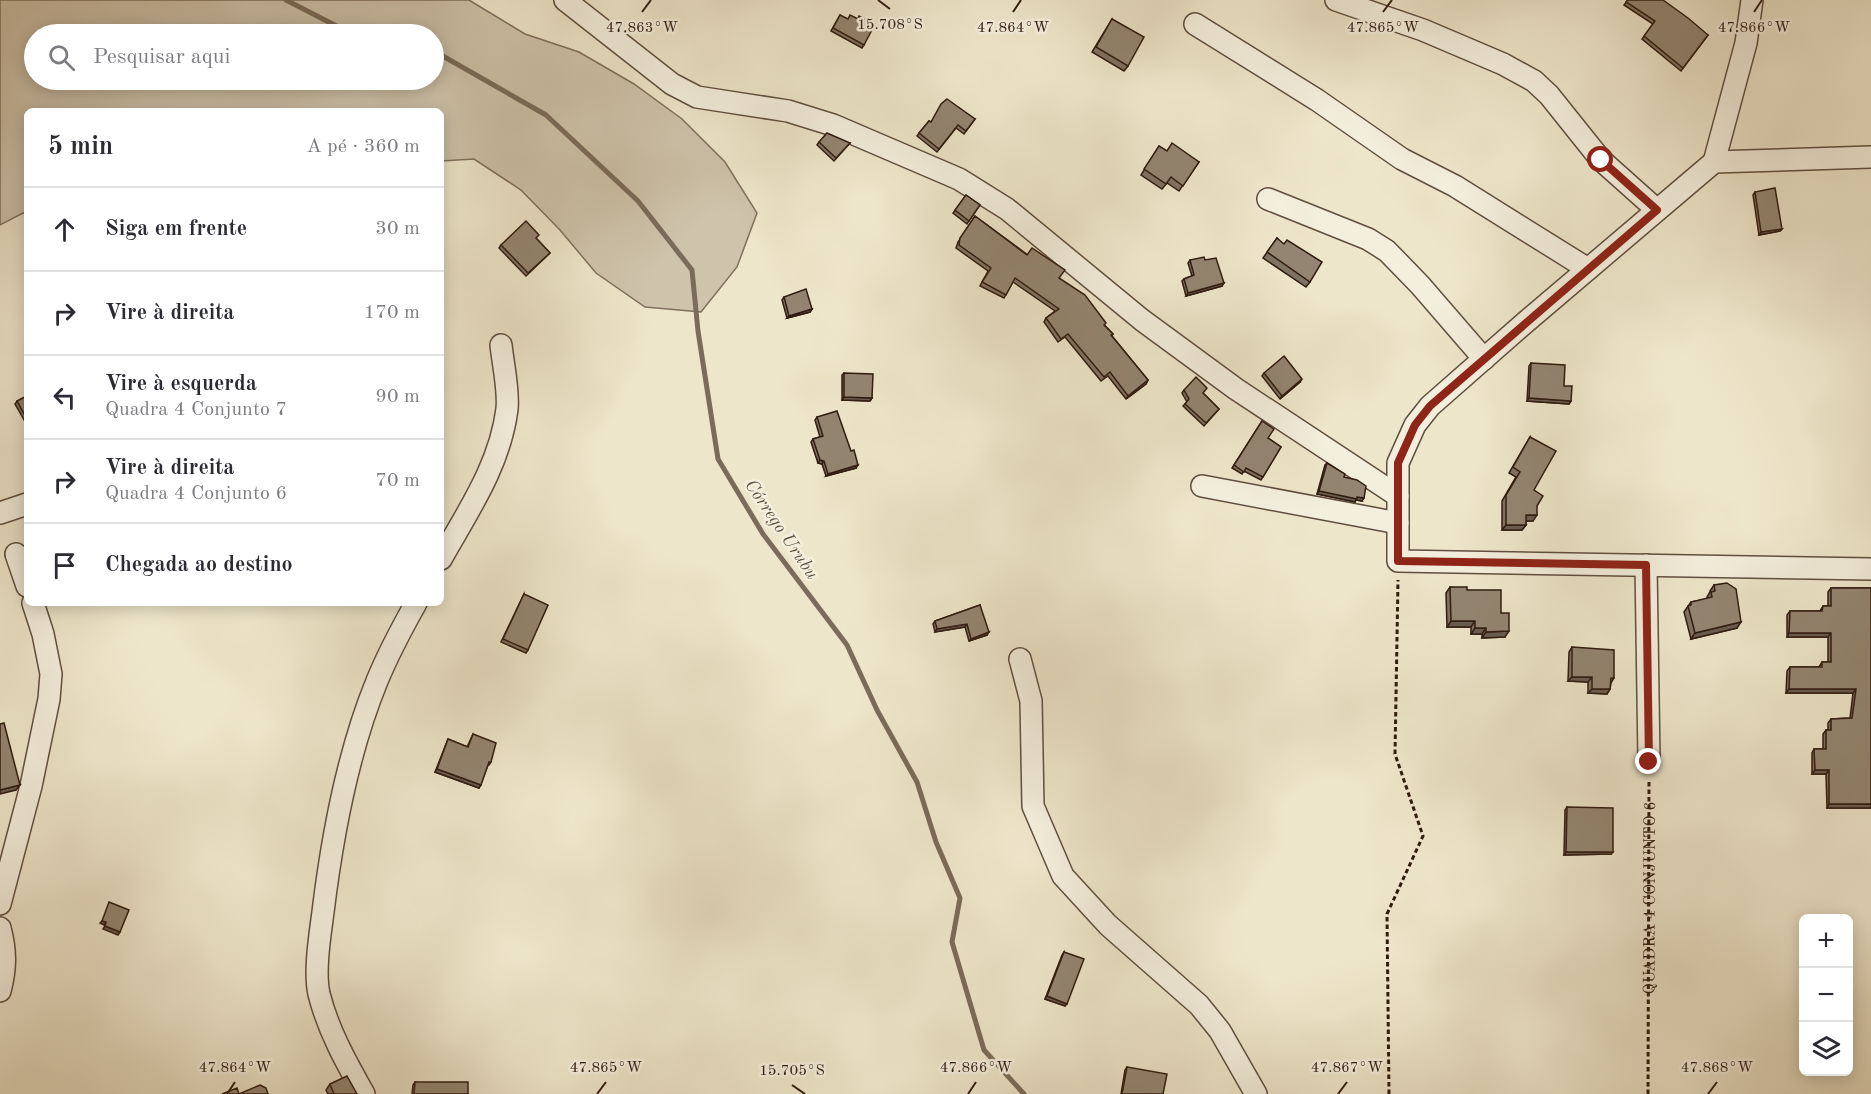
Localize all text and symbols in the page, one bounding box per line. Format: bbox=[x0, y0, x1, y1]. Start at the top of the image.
text: 15.708°S bbox=[857, 18, 923, 33]
text: 47.863°W bbox=[606, 21, 678, 36]
text: 47.864°W bbox=[977, 21, 1049, 36]
text: 47.865°W bbox=[1347, 21, 1419, 36]
text: 47.866°W bbox=[1718, 21, 1790, 36]
search box bbox=[24, 24, 444, 90]
icon: search bbox=[45, 41, 78, 74]
text: Pesquisar aqui bbox=[93, 46, 230, 68]
text: 5 min bbox=[48, 134, 113, 160]
text: A pé · 360 m bbox=[306, 137, 420, 157]
route start bbox=[1587, 146, 1613, 172]
icon: ahead bbox=[48, 213, 81, 246]
text: Siga em frente bbox=[105, 218, 247, 240]
text: 30 m bbox=[375, 219, 420, 239]
icon: right bbox=[48, 297, 81, 330]
text: Vire à direita bbox=[105, 302, 235, 324]
text: 170 m bbox=[364, 303, 420, 323]
text: Vire à esquerda bbox=[105, 373, 257, 395]
icon: left bbox=[48, 381, 81, 414]
text: 90 m bbox=[375, 387, 420, 407]
text: Quadra 4 Conjunto 7 bbox=[105, 400, 287, 420]
text: Vire à direita bbox=[105, 457, 235, 479]
icon: right bbox=[48, 465, 81, 498]
text: 70 m bbox=[375, 471, 420, 491]
water label: Córrego Urubu bbox=[741, 476, 821, 583]
text: Quadra 4 Conjunto 6 bbox=[105, 484, 287, 504]
icon: arrive bbox=[48, 549, 81, 582]
text: Chegada ao destino bbox=[105, 554, 293, 576]
route end bbox=[1635, 748, 1661, 774]
street label: QUADRA 4 CONJUNTO 6 bbox=[1642, 802, 1659, 995]
map controls bbox=[1799, 914, 1853, 1076]
button: + bbox=[1799, 914, 1853, 968]
button: − bbox=[1799, 968, 1853, 1022]
button: layers bbox=[1799, 1022, 1853, 1076]
text: 47.864°W bbox=[199, 1061, 271, 1076]
text: 47.865°W bbox=[570, 1061, 642, 1076]
text: 47.866°W bbox=[940, 1061, 1012, 1076]
text: 47.867°W bbox=[1311, 1061, 1383, 1076]
text: 47.868°W bbox=[1681, 1061, 1753, 1076]
text: 15.705°S bbox=[759, 1064, 825, 1079]

